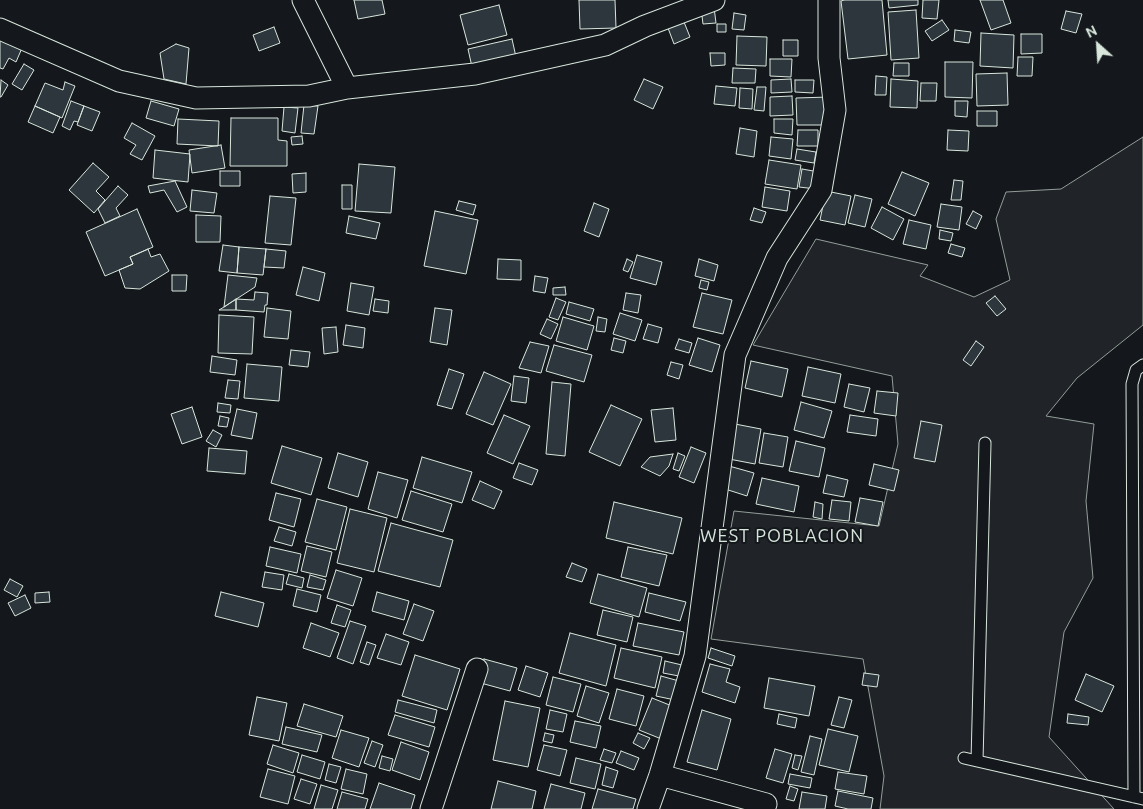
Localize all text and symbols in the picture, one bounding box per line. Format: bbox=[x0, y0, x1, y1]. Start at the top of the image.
north arrow bbox=[1073, 20, 1123, 70]
text: N bbox=[1083, 22, 1100, 41]
district label: WEST POBLACION bbox=[698, 525, 866, 547]

